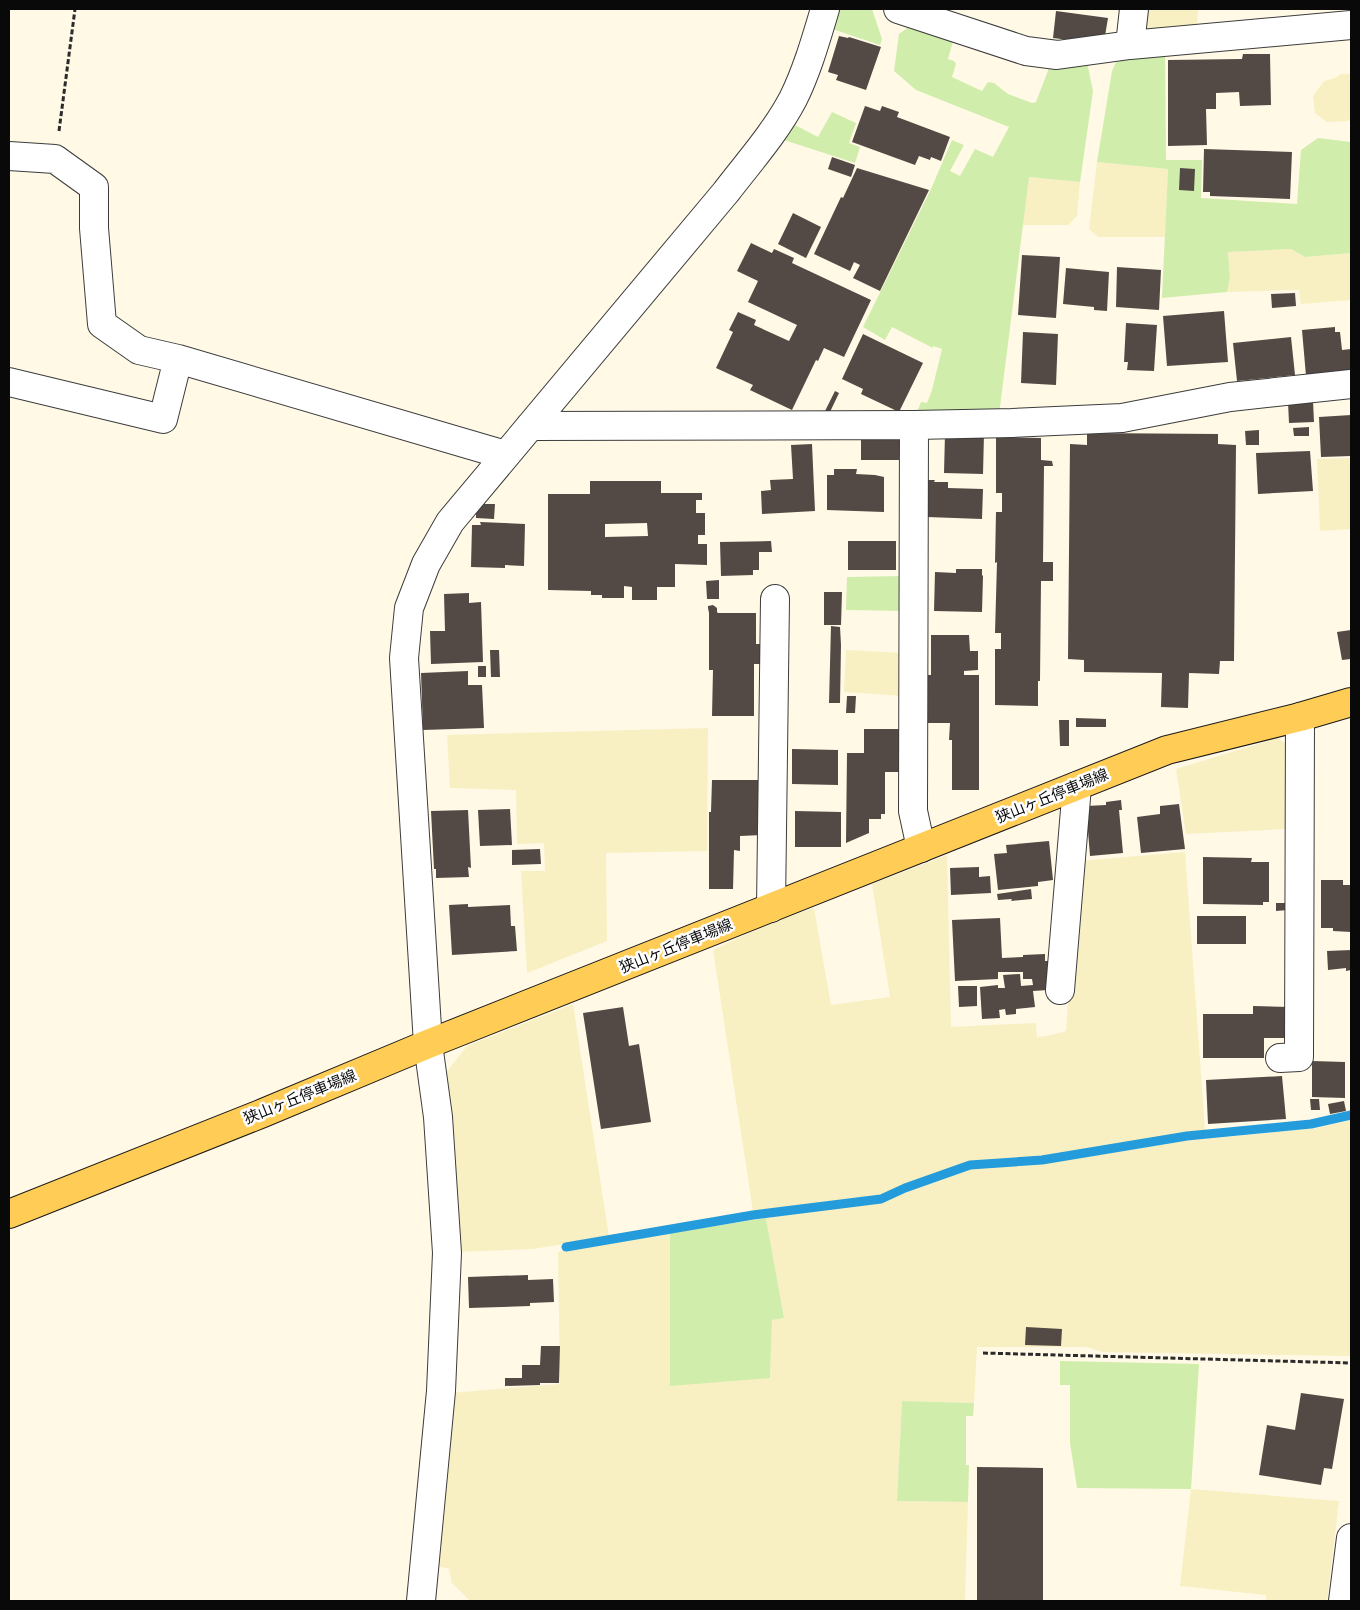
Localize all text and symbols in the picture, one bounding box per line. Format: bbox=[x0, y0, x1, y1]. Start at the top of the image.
street label: 狭山ヶ丘停車場線 bbox=[993, 764, 1111, 827]
street label: 狭山ヶ丘停車場線 bbox=[617, 914, 735, 977]
street label: 狭山ヶ丘停車場線 bbox=[241, 1065, 359, 1128]

